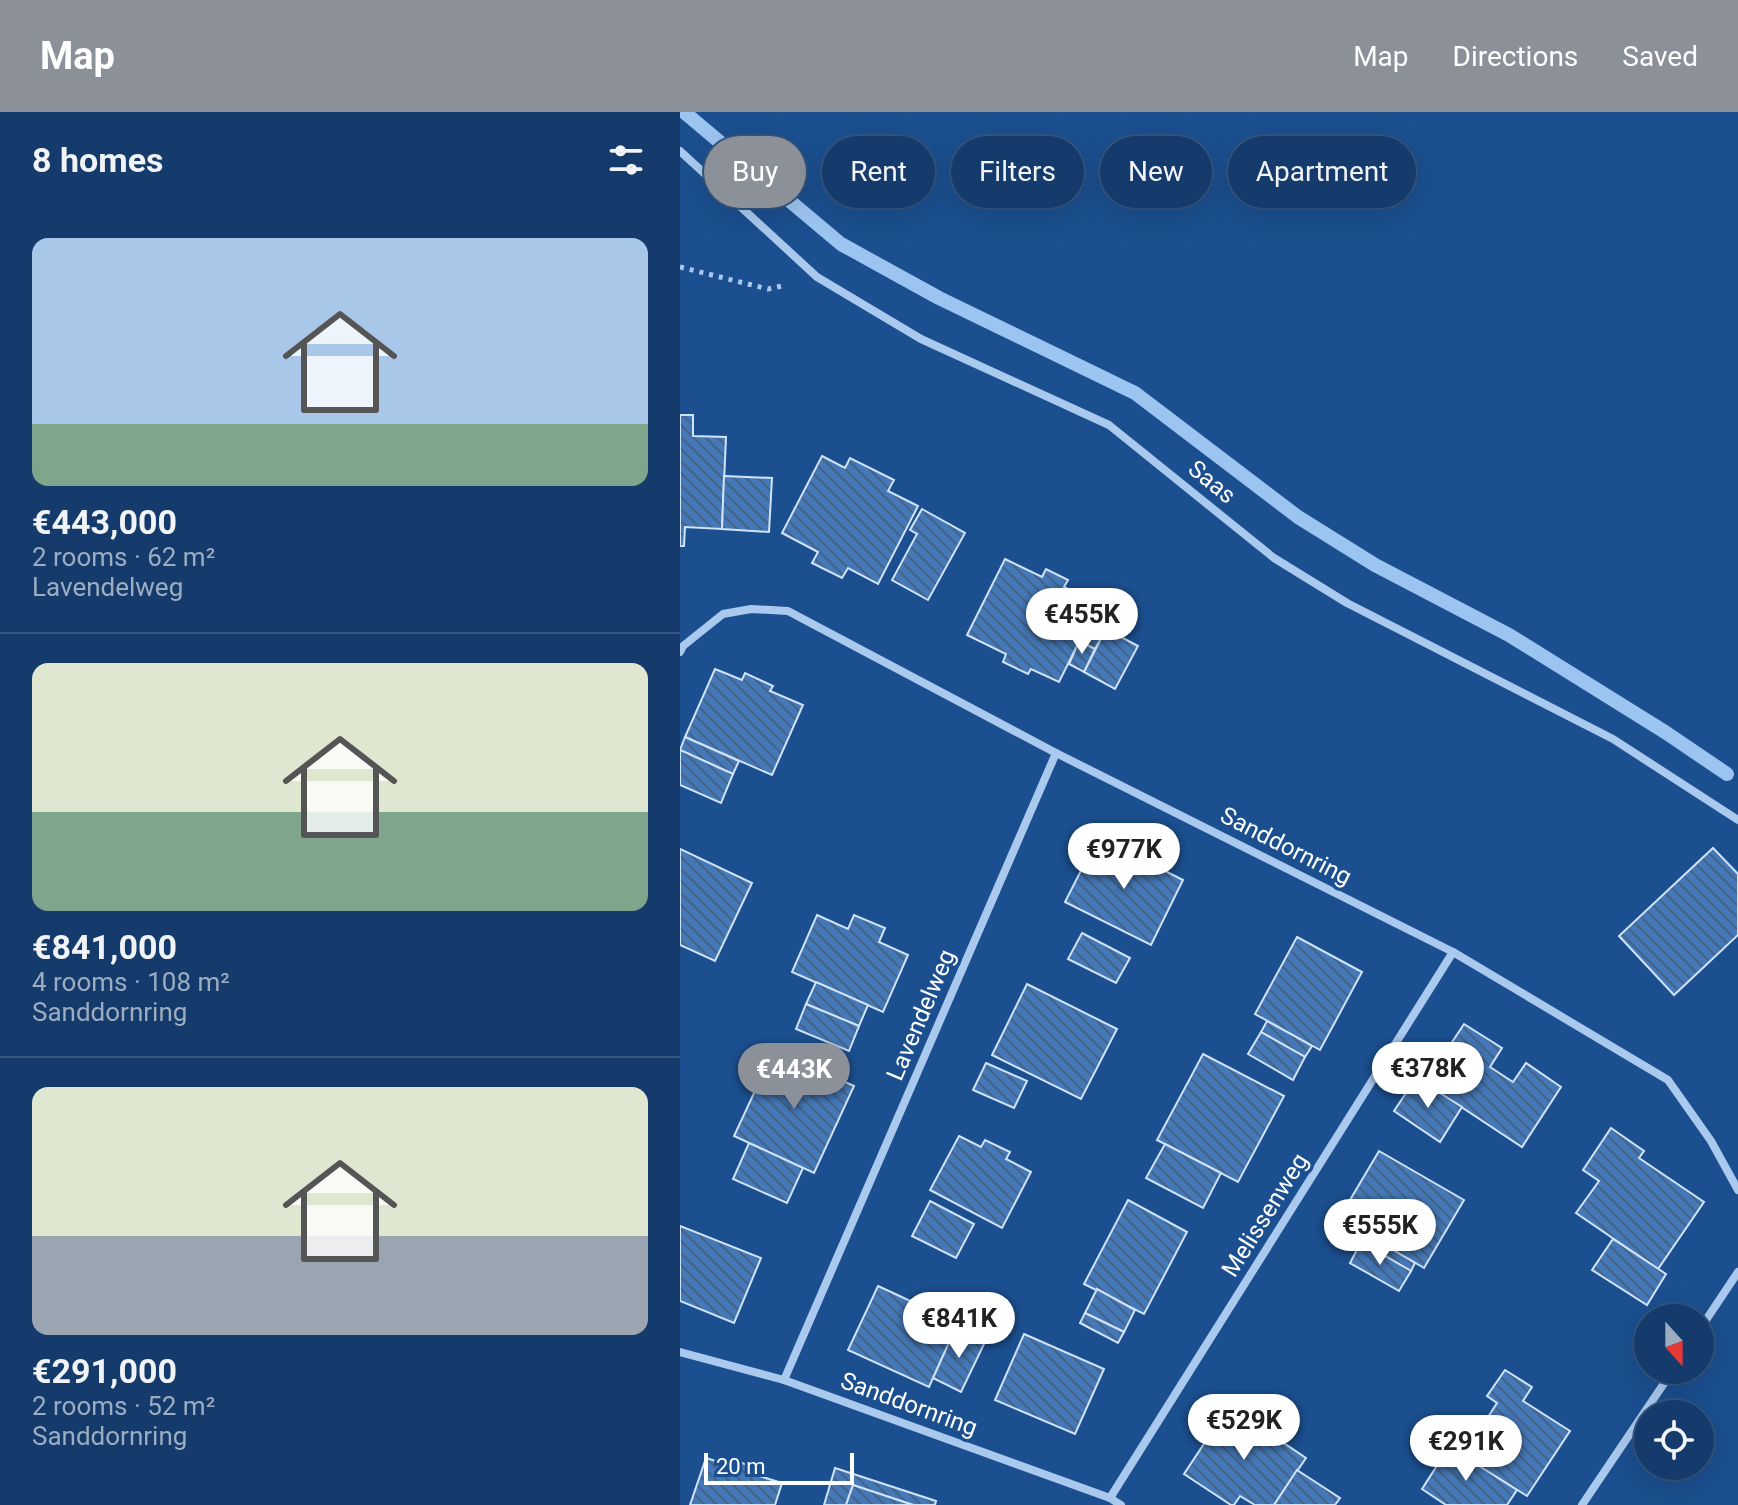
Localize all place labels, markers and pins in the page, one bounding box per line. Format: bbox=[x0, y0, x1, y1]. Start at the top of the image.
pin: €455K bbox=[1026, 588, 1138, 656]
pin: €977K bbox=[1068, 823, 1180, 891]
pin: €378K bbox=[1372, 1042, 1484, 1110]
pin: €443K bbox=[738, 1043, 850, 1111]
pin: €555K bbox=[1324, 1199, 1436, 1267]
pin: €841K bbox=[903, 1292, 1015, 1360]
pin: €529K bbox=[1188, 1394, 1300, 1462]
pin: €291K bbox=[1410, 1415, 1522, 1483]

